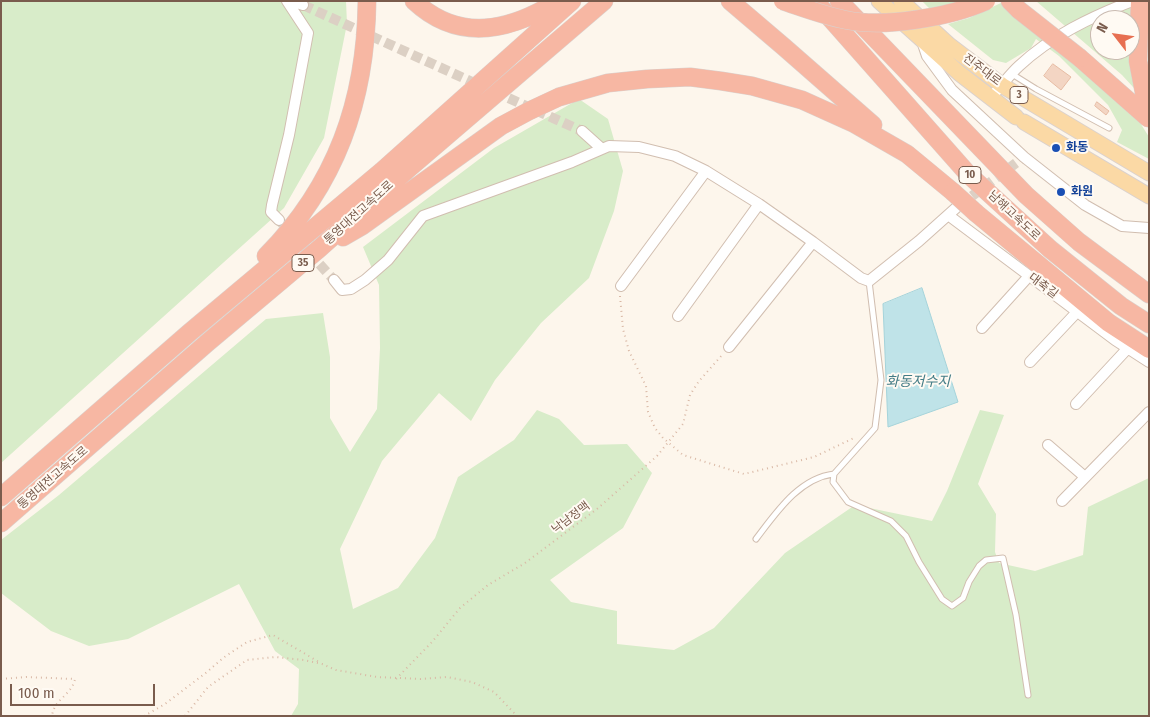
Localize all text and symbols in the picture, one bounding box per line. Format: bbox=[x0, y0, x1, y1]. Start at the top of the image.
north arrow bbox=[1090, 10, 1140, 60]
text: N bbox=[1093, 20, 1112, 36]
street label: 진주대로 bbox=[960, 51, 1004, 89]
road number: 3 bbox=[1010, 86, 1028, 104]
place label: 화동 bbox=[1066, 141, 1088, 155]
marker: 화동 bbox=[1050, 142, 1062, 154]
road number: 10 bbox=[959, 166, 981, 184]
street label: 통영대전고속도로 bbox=[321, 178, 397, 248]
place label: 화원 bbox=[1071, 185, 1093, 199]
marker: 화원 bbox=[1055, 186, 1067, 198]
street label: 남해고속도로 bbox=[985, 188, 1043, 244]
road number: 35 bbox=[292, 254, 314, 272]
street label: 대축길 bbox=[1025, 270, 1061, 302]
water label: 화동저수지 bbox=[886, 374, 950, 390]
street label: 통영대전고속도로 bbox=[15, 444, 91, 512]
street label: 낙남정맥 bbox=[549, 499, 593, 537]
scale bar bbox=[12, 674, 158, 706]
text: 100 m bbox=[18, 684, 55, 702]

